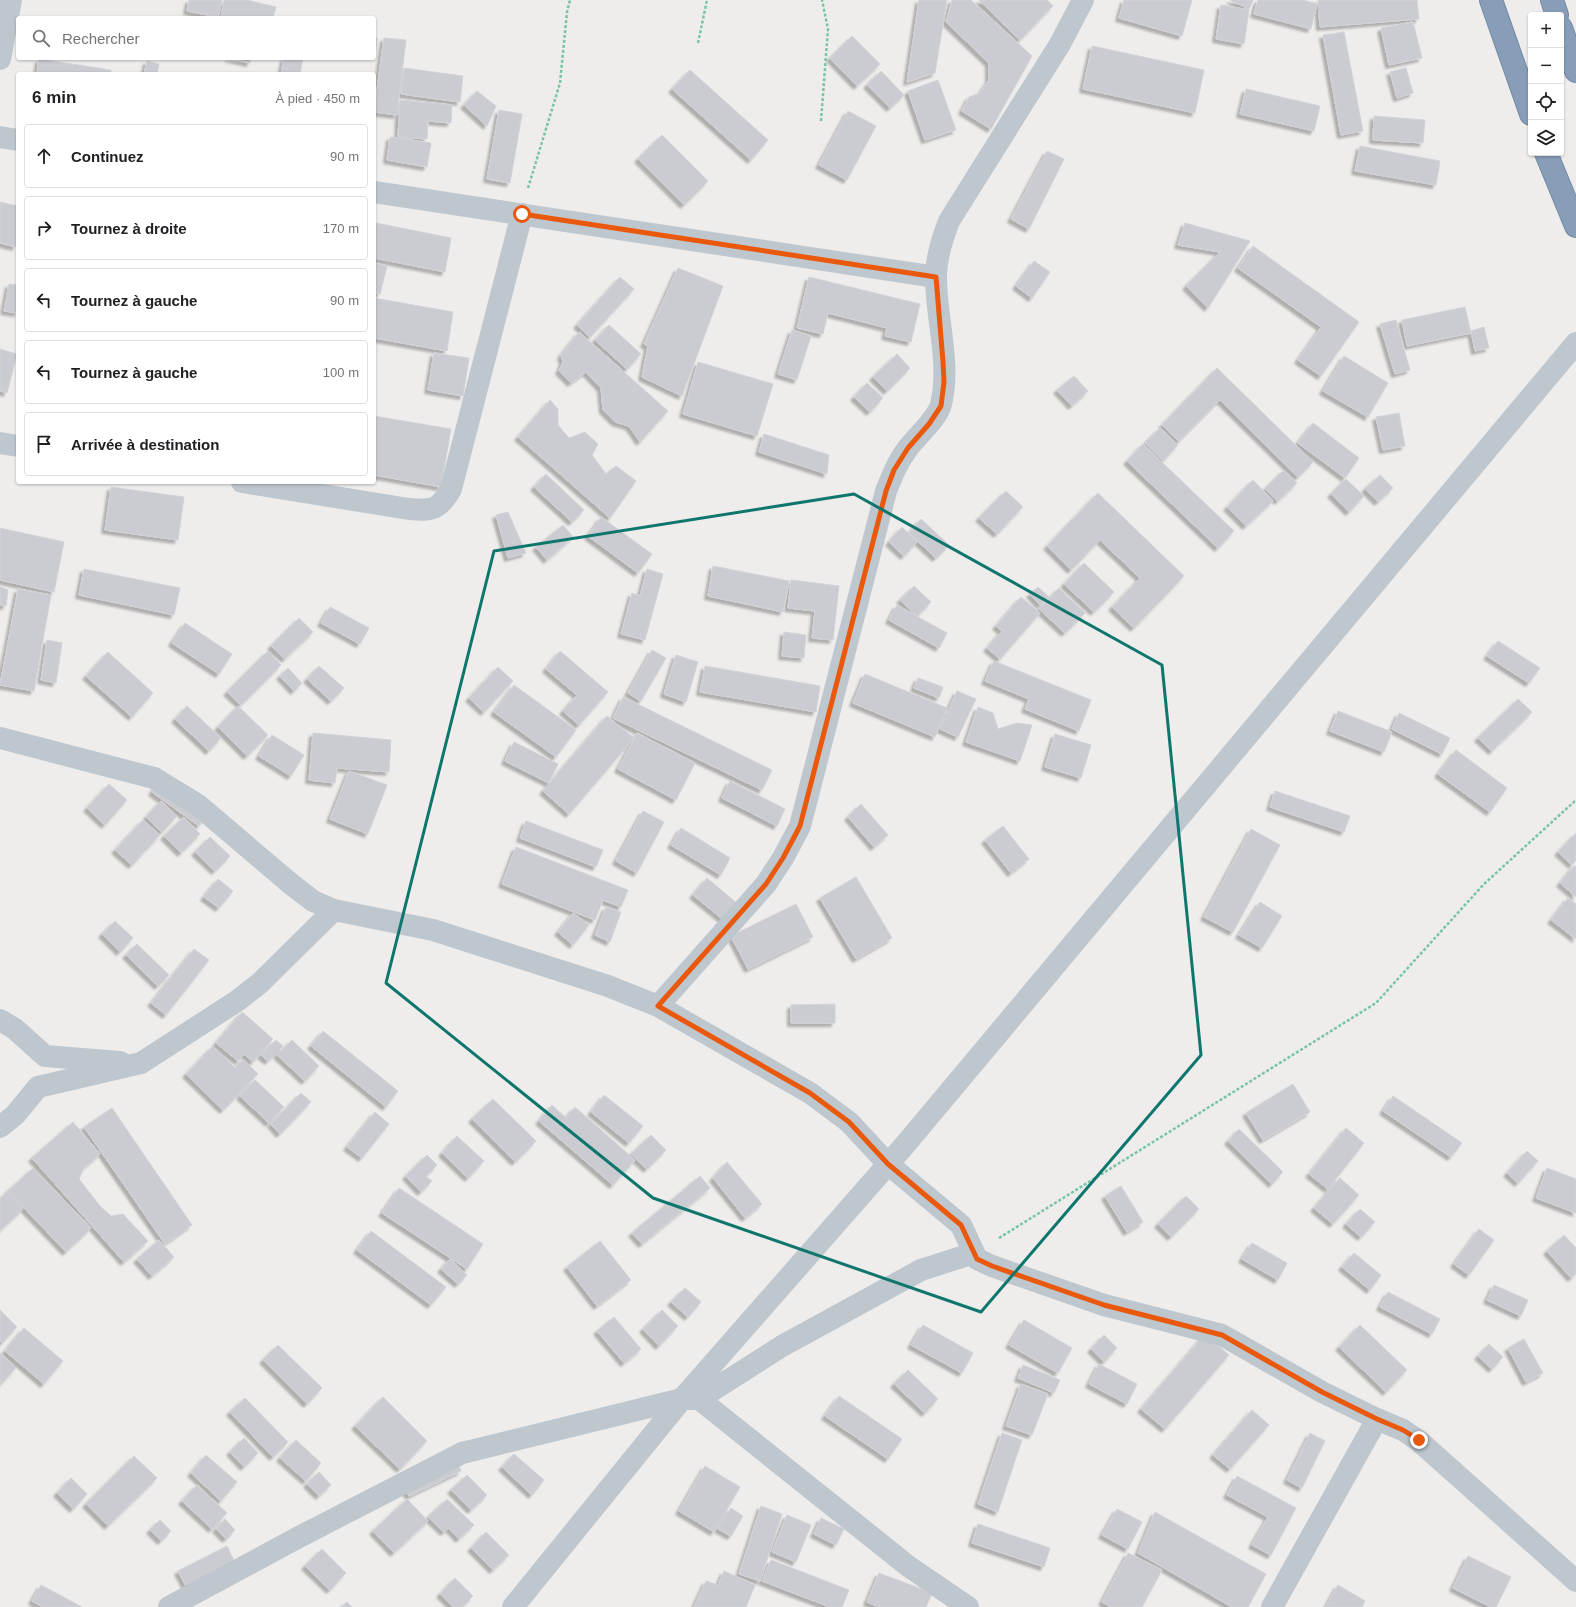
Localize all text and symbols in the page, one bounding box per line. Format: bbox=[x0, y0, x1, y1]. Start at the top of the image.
map controls bbox=[1528, 12, 1564, 156]
button: + bbox=[1528, 12, 1564, 48]
search box bbox=[16, 16, 376, 60]
icon: search bbox=[30, 27, 52, 49]
text: Rechercher bbox=[62, 30, 140, 47]
button: − bbox=[1528, 48, 1564, 84]
button: locate bbox=[1528, 84, 1564, 120]
text: 6 min bbox=[32, 88, 76, 107]
text: À pied · 450 m bbox=[275, 91, 360, 106]
button: layers bbox=[1528, 120, 1564, 156]
icon: ahead bbox=[33, 145, 55, 167]
text: Continuez bbox=[71, 148, 144, 165]
text: 90 m bbox=[330, 149, 359, 164]
route start bbox=[513, 205, 531, 223]
icon: right bbox=[33, 217, 55, 239]
text: Tournez à droite bbox=[71, 220, 187, 237]
text: 170 m bbox=[323, 221, 359, 236]
icon: left bbox=[33, 289, 55, 311]
text: Tournez à gauche bbox=[71, 292, 197, 309]
text: 90 m bbox=[330, 293, 359, 308]
icon: left bbox=[33, 361, 55, 383]
text: Tournez à gauche bbox=[71, 364, 197, 381]
text: 100 m bbox=[323, 365, 359, 380]
icon: arrive bbox=[33, 433, 55, 455]
text: Arrivée à destination bbox=[71, 436, 219, 453]
route end bbox=[1410, 1431, 1428, 1449]

